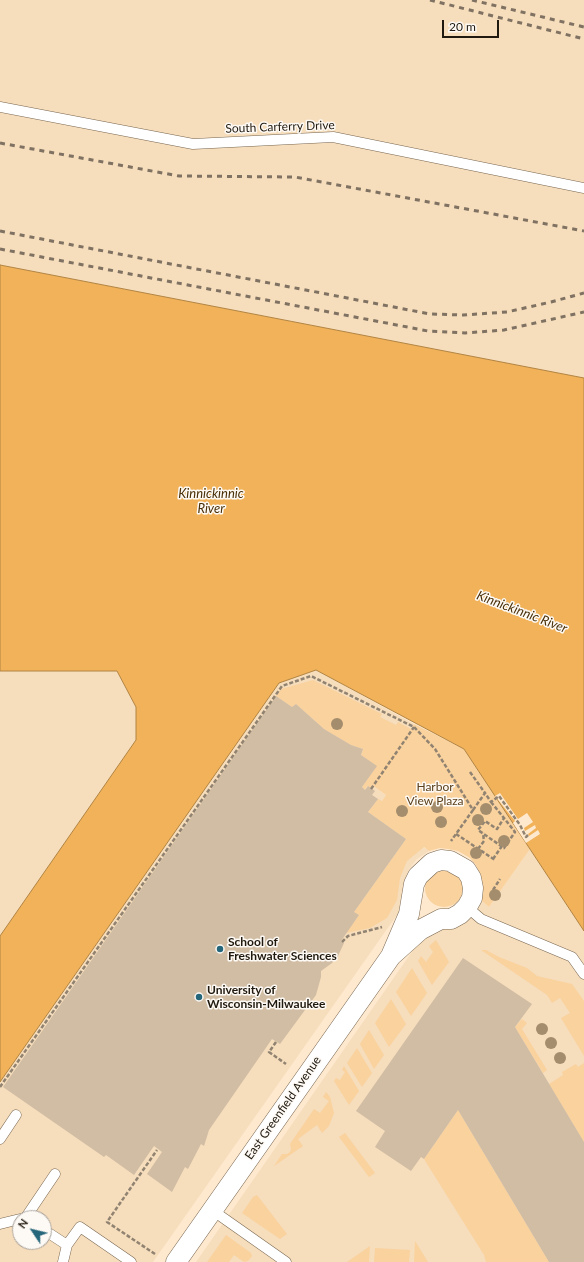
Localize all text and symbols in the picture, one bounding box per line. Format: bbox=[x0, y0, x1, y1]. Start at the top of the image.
scale bar bbox=[444, 12, 501, 38]
text: 20 m bbox=[449, 19, 476, 34]
street label: South Carferry Drive bbox=[225, 118, 335, 136]
water label: Kinnickinnic River bbox=[178, 486, 244, 517]
water label: Kinnickinnic River bbox=[474, 588, 570, 636]
park label: Harbor View Plaza bbox=[406, 780, 464, 808]
place label: School of Freshwater Sciences bbox=[228, 935, 337, 963]
marker: School of Freshwater Sciences bbox=[215, 944, 225, 954]
place label: University of Wisconsin-Milwaukee bbox=[207, 983, 325, 1011]
marker: University of Wisconsin-Milwaukee bbox=[194, 992, 204, 1002]
street label: East Greenfield Avenue bbox=[242, 1053, 324, 1163]
north arrow bbox=[12, 1210, 52, 1250]
text: N bbox=[15, 1216, 30, 1231]

